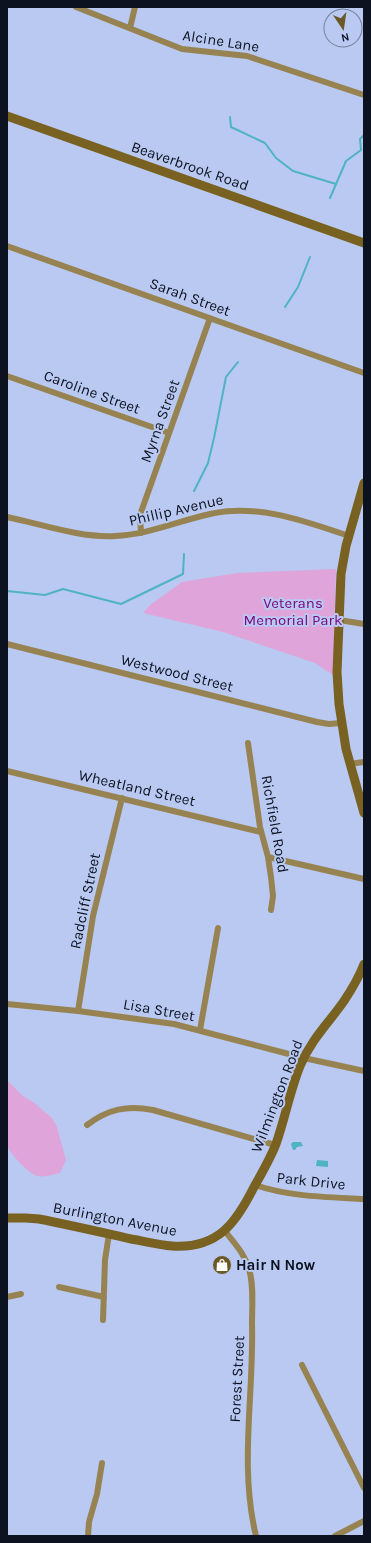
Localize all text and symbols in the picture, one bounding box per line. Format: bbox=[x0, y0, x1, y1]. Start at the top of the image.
north arrow bbox=[323, 8, 363, 48]
street label: Alcine Lane bbox=[181, 26, 261, 56]
text: N bbox=[340, 30, 350, 44]
street label: Beaverbrook Road bbox=[129, 137, 251, 195]
street label: Sarah Street bbox=[147, 274, 233, 320]
street label: Caroline Street bbox=[41, 366, 143, 418]
street label: Myrna Street bbox=[137, 377, 183, 465]
street label: Phillip Avenue bbox=[127, 490, 225, 530]
park label: Veterans Memorial Park bbox=[244, 594, 342, 629]
street label: Westwood Street bbox=[119, 650, 235, 696]
street label: Wheatland Street bbox=[77, 766, 197, 810]
street label: Richfield Road bbox=[258, 774, 292, 874]
street label: Radcliff Street bbox=[66, 851, 104, 951]
street label: Lisa Street bbox=[122, 995, 197, 1025]
street label: Wilmington Road bbox=[247, 1037, 307, 1155]
street label: Park Drive bbox=[276, 1168, 346, 1194]
street label: Burlington Avenue bbox=[52, 1198, 178, 1240]
shop icon: Hair N Now bbox=[211, 1254, 233, 1276]
place label: Hair N Now bbox=[236, 1256, 316, 1274]
street label: Forest Street bbox=[226, 1335, 248, 1423]

